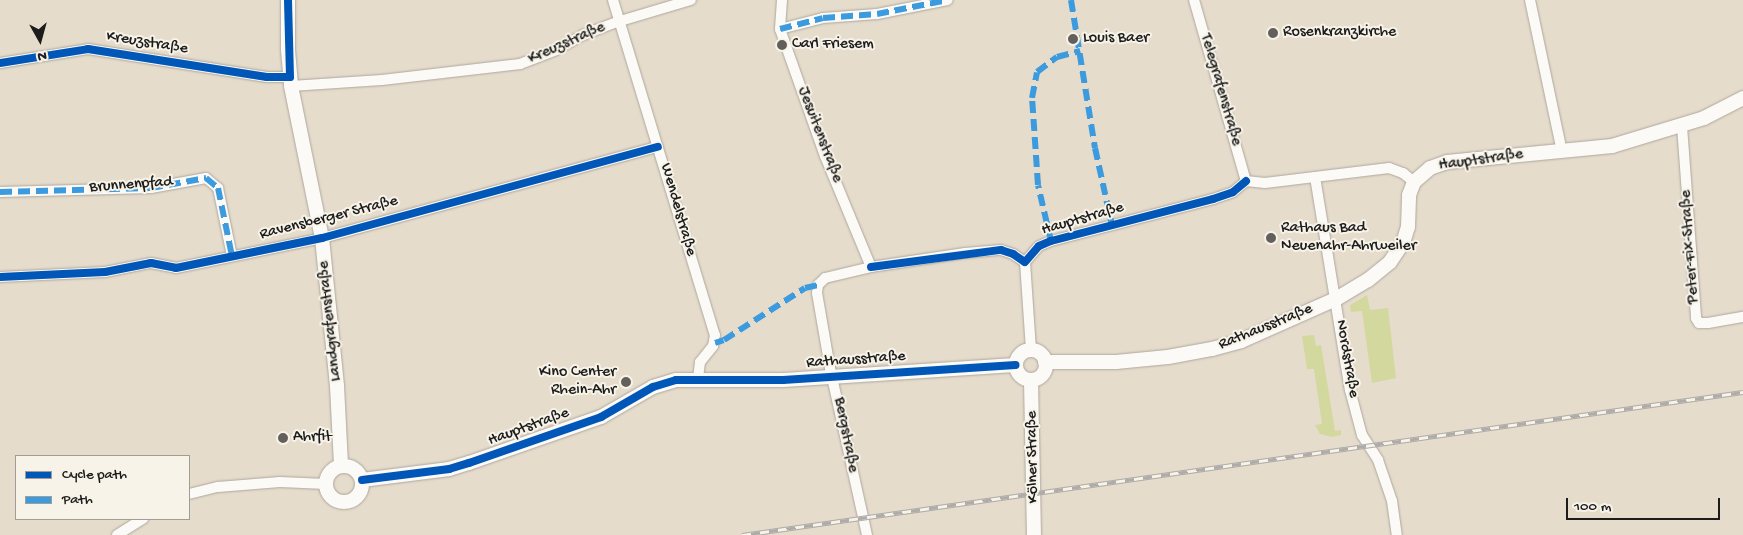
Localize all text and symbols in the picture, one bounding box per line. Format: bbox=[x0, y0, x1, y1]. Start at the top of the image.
north arrow bbox=[15, 15, 65, 65]
street label: Kreuzstraße bbox=[526, 19, 608, 69]
place label: Rosenkranzkirche bbox=[1283, 23, 1396, 43]
marker: Rosenkranzkirche bbox=[1267, 27, 1279, 39]
street label: Kreuzstraße bbox=[105, 28, 189, 60]
place label: Louis Baer bbox=[1083, 29, 1149, 49]
street label: Telegrafenstraße bbox=[1195, 32, 1245, 148]
marker: Louis Baer bbox=[1067, 33, 1079, 45]
place label: Carl Friesem bbox=[792, 35, 874, 55]
marker: Carl Friesem bbox=[776, 39, 788, 51]
text: N bbox=[36, 46, 47, 64]
street label: Jesuitenstraße bbox=[792, 84, 846, 186]
street label: Hauptstraße bbox=[1438, 146, 1524, 176]
street label: Wendelstraße bbox=[655, 161, 699, 259]
street label: Brunnenpfad bbox=[89, 174, 173, 198]
street label: Peter-Fix-Straße bbox=[1677, 189, 1705, 305]
street label: Ravensberger Straße bbox=[258, 193, 400, 245]
street label: Hauptstraße bbox=[1040, 199, 1126, 241]
place label: Rathaus Bad Neuenahr-Ahrweiler bbox=[1281, 219, 1416, 257]
marker: Rathaus Bad Neuenahr-Ahrweiler bbox=[1265, 232, 1277, 244]
street label: Landgrafenstraße bbox=[315, 260, 347, 382]
street label: Rathausstraße bbox=[1216, 300, 1316, 356]
street label: Nordstraße bbox=[1330, 319, 1362, 399]
street label: Rathausstraße bbox=[806, 348, 906, 374]
place label: Kino Center Rhein-Ahr bbox=[539, 363, 616, 401]
marker: Kino Center Rhein-Ahr bbox=[620, 376, 632, 388]
street label: Bergstraße bbox=[828, 396, 862, 474]
street label: Hauptstraße bbox=[486, 404, 572, 452]
street label: Kölner Straße bbox=[1024, 411, 1044, 503]
place label: Ahrfit bbox=[293, 428, 332, 448]
marker: Ahrfit bbox=[277, 432, 289, 444]
legend bbox=[15, 455, 190, 520]
text: Cycle path bbox=[62, 466, 127, 484]
scale bar bbox=[1568, 488, 1722, 520]
text: Path bbox=[62, 491, 93, 509]
text: 100 m bbox=[1574, 498, 1611, 516]

